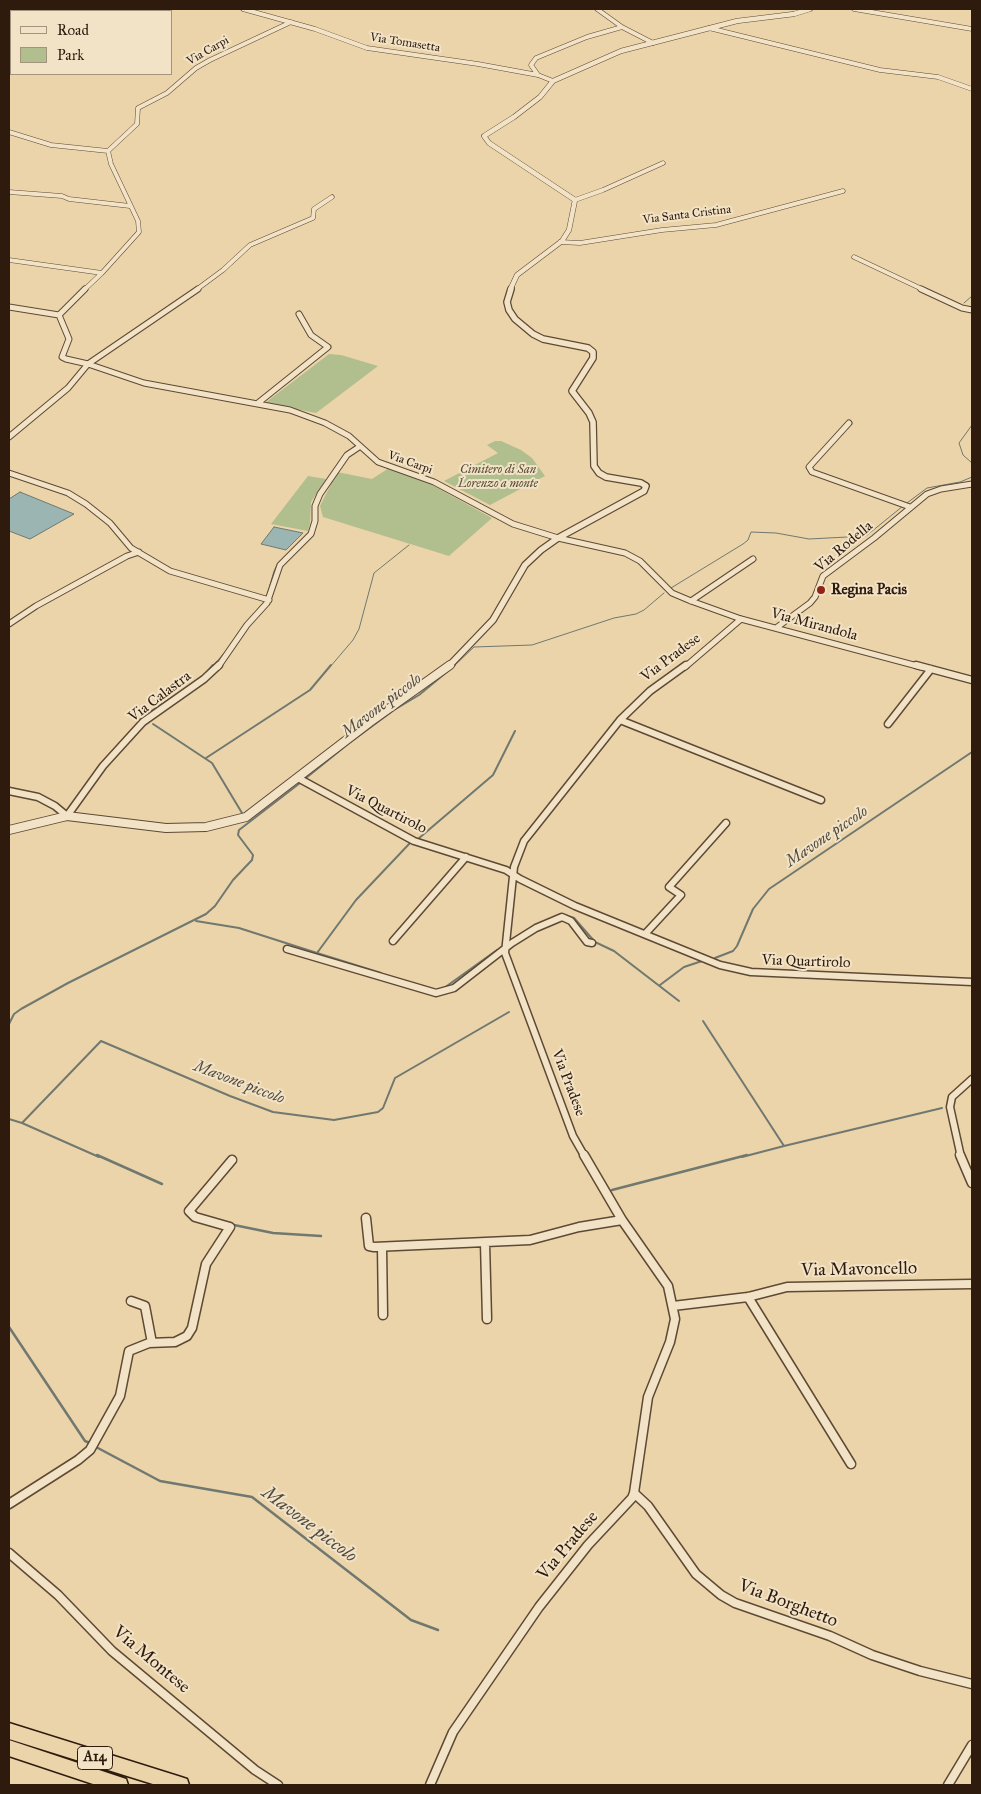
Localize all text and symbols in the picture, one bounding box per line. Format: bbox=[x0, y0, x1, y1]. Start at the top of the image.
legend bbox=[10, 10, 172, 75]
text: Road bbox=[57, 21, 89, 39]
street label: Via Tomasetta bbox=[369, 30, 441, 56]
street label: Via Carpi bbox=[184, 33, 232, 69]
text: Park bbox=[57, 46, 84, 64]
street label: Via Santa Cristina bbox=[642, 202, 732, 228]
street label: Via Carpi bbox=[386, 448, 434, 478]
park label: Cimitero di San Lorenzo a monte bbox=[458, 463, 538, 491]
street label: Via Rodella bbox=[811, 517, 877, 577]
place label: Regina Pacis bbox=[831, 581, 907, 599]
marker: Regina Pacis bbox=[815, 584, 827, 596]
street label: Via Mirandola bbox=[769, 605, 859, 645]
street label: Via Pradese bbox=[638, 630, 704, 686]
street label: Via Calastra bbox=[125, 668, 195, 726]
water label: Mavone piccolo bbox=[338, 670, 426, 742]
street label: Via Quartirolo bbox=[342, 782, 430, 838]
water label: Mavone piccolo bbox=[782, 802, 872, 872]
street label: Via Quartirolo bbox=[761, 951, 851, 973]
street label: Via Pradese bbox=[547, 1047, 589, 1119]
water label: Mavone piccolo bbox=[191, 1057, 287, 1109]
street label: Via Mavoncello bbox=[801, 1258, 917, 1282]
water label: Mavone piccolo bbox=[257, 1482, 361, 1568]
street label: Via Pradese bbox=[533, 1507, 603, 1585]
street label: Via Borghetto bbox=[735, 1575, 841, 1633]
street label: Via Montese bbox=[108, 1621, 194, 1699]
road number: A14 bbox=[78, 1746, 112, 1770]

